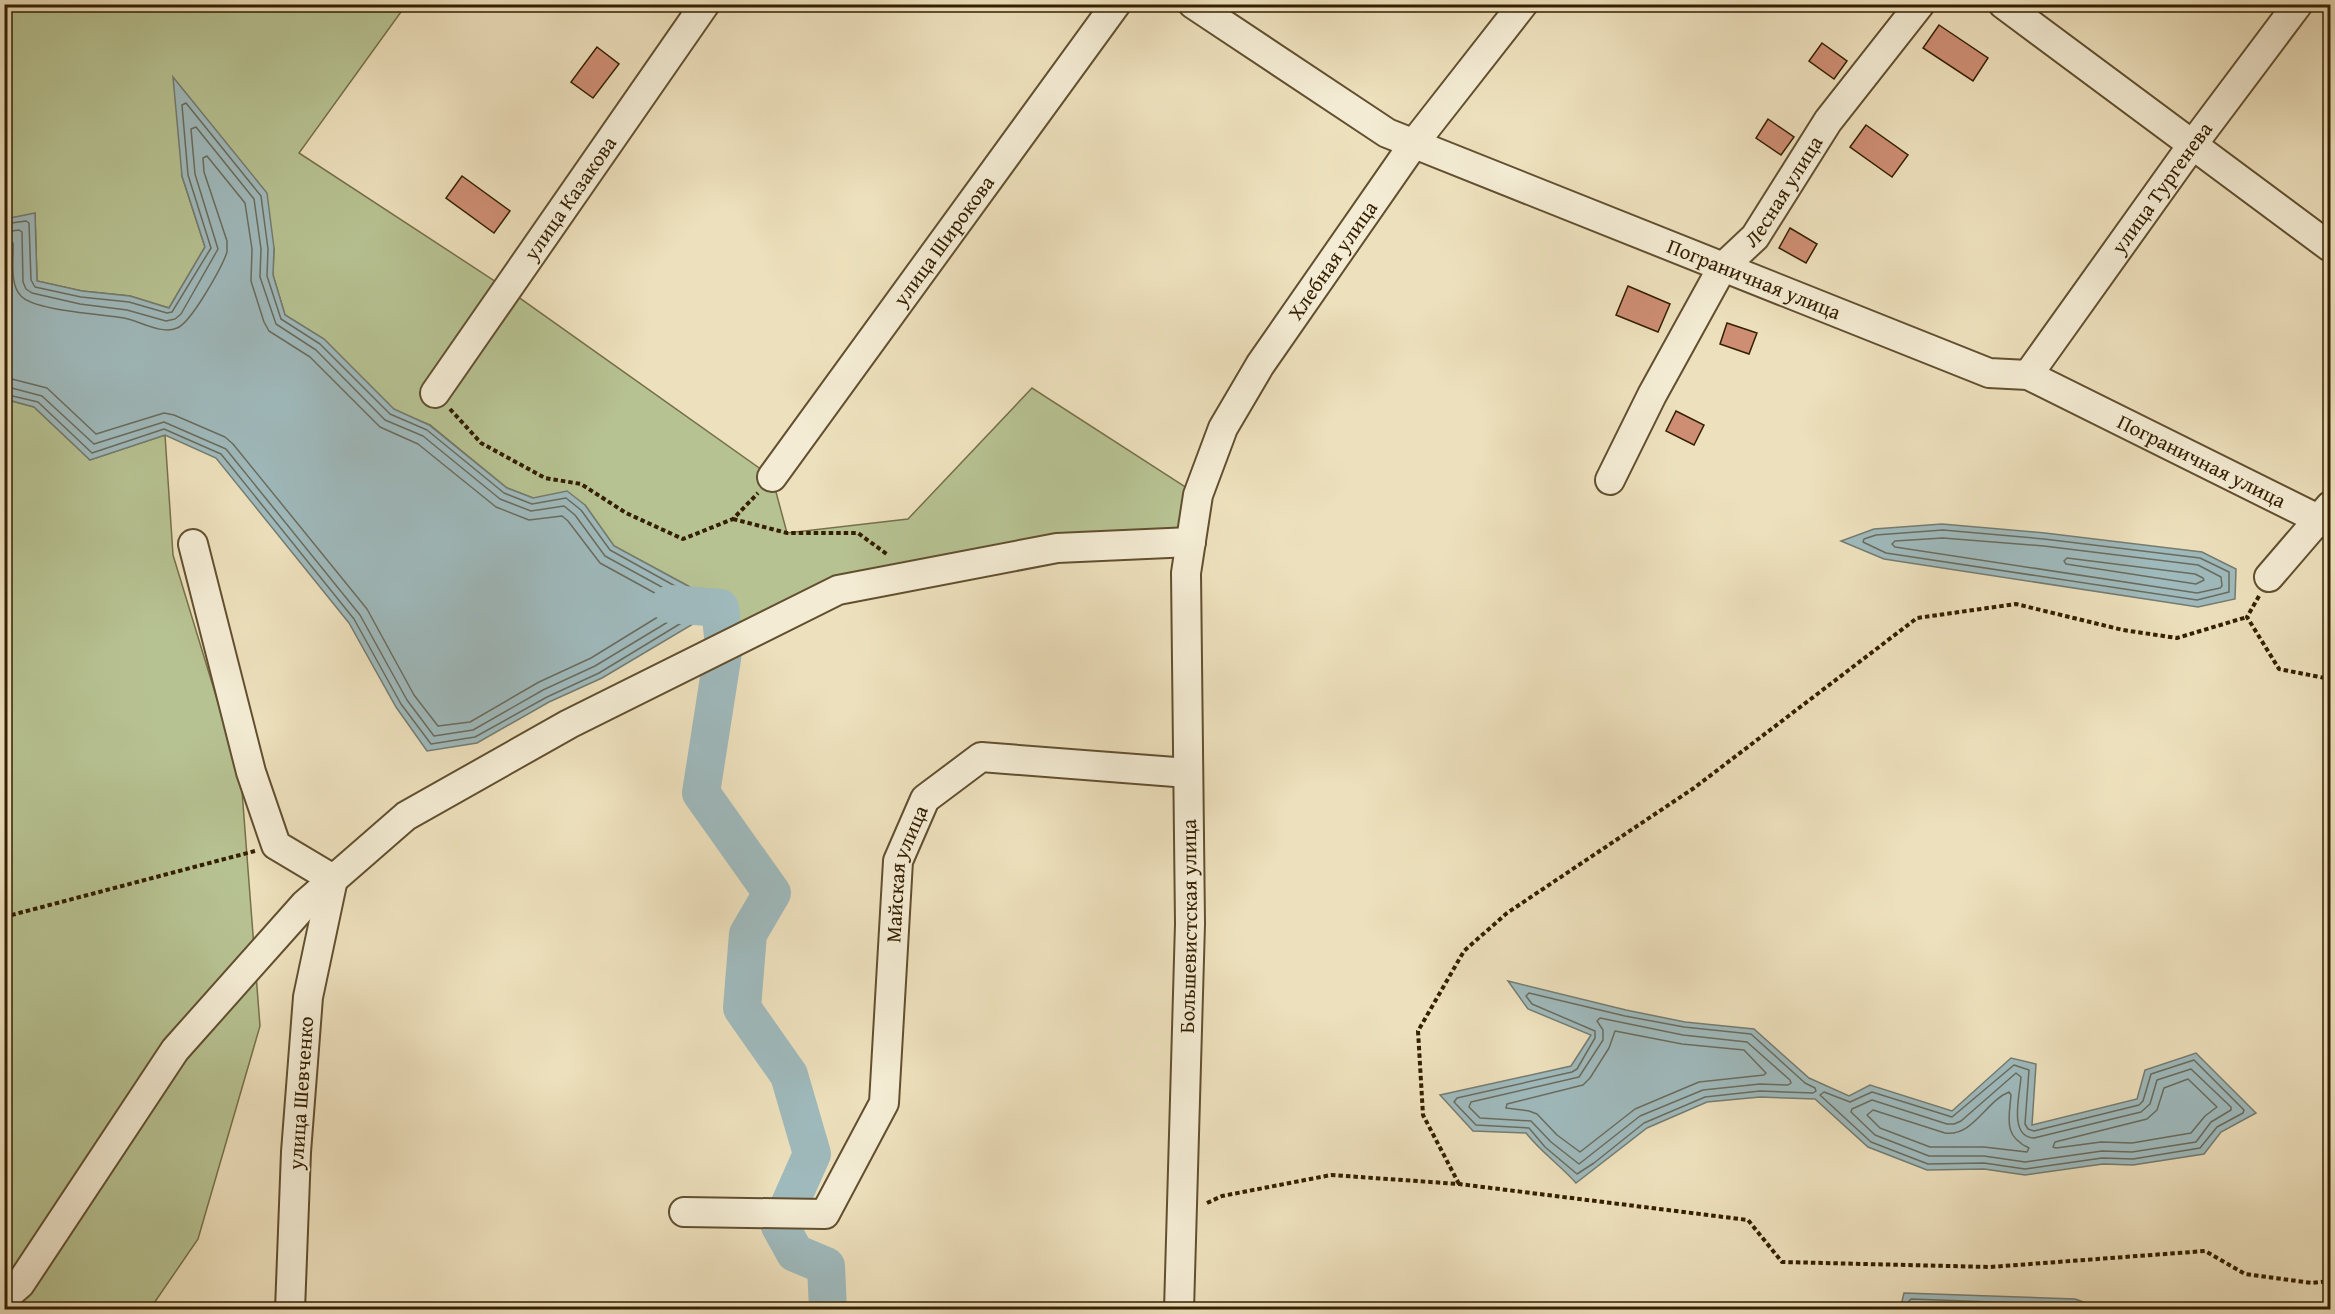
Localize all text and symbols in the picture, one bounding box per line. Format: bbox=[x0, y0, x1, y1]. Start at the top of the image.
street label: улица Тургенева bbox=[2103, 115, 2220, 261]
street label: улица Казакова bbox=[515, 129, 624, 267]
street label: Лесная улица bbox=[1737, 129, 1830, 254]
street label: улица Широкова bbox=[885, 169, 1002, 313]
street label: Хлебная улица bbox=[1280, 194, 1385, 326]
street label: Пограничная улица bbox=[1663, 230, 1846, 327]
street label: Пограничная улица bbox=[2112, 406, 2291, 516]
street label: Майская улица bbox=[877, 800, 936, 944]
street label: Большевистская улица bbox=[1171, 819, 1205, 1034]
street label: улица Шевченко bbox=[280, 1015, 321, 1172]

